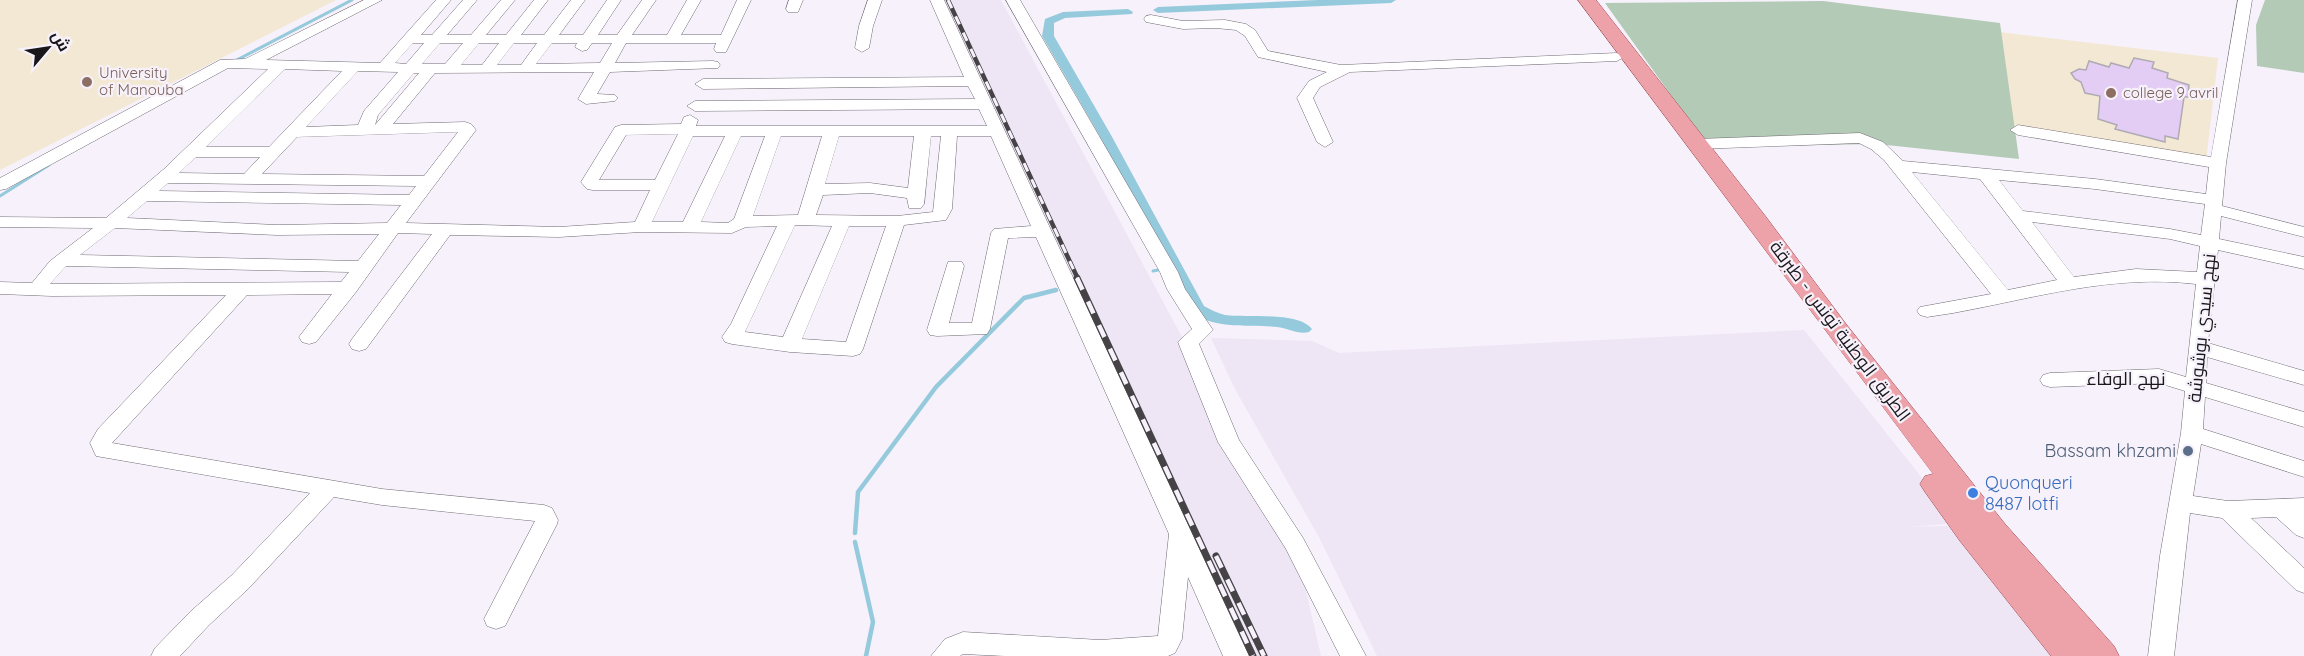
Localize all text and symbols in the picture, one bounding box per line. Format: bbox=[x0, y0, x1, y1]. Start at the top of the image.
north arrow bbox=[18, 18, 78, 78]
text: ش bbox=[47, 27, 75, 55]
place label: University of Manouba bbox=[99, 63, 184, 99]
marker: University of Manouba bbox=[80, 75, 94, 89]
place label: college 9 avril bbox=[2123, 83, 2218, 102]
marker: college 9 avril bbox=[2104, 86, 2118, 100]
street label: الطريق الوطنية تونس - طبرقة bbox=[1764, 236, 1916, 426]
street label: نهج سيدي بوشوشة bbox=[2182, 252, 2224, 404]
street label: نهج الوفاء bbox=[2086, 367, 2166, 391]
place label: Bassam khzami bbox=[2045, 439, 2176, 462]
marker: Bassam khzami bbox=[2181, 444, 2195, 458]
place label: Quonqueri 8487 lotfi bbox=[1985, 471, 2073, 515]
marker: Quonqueri 8487 lotfi bbox=[1966, 486, 1980, 500]

